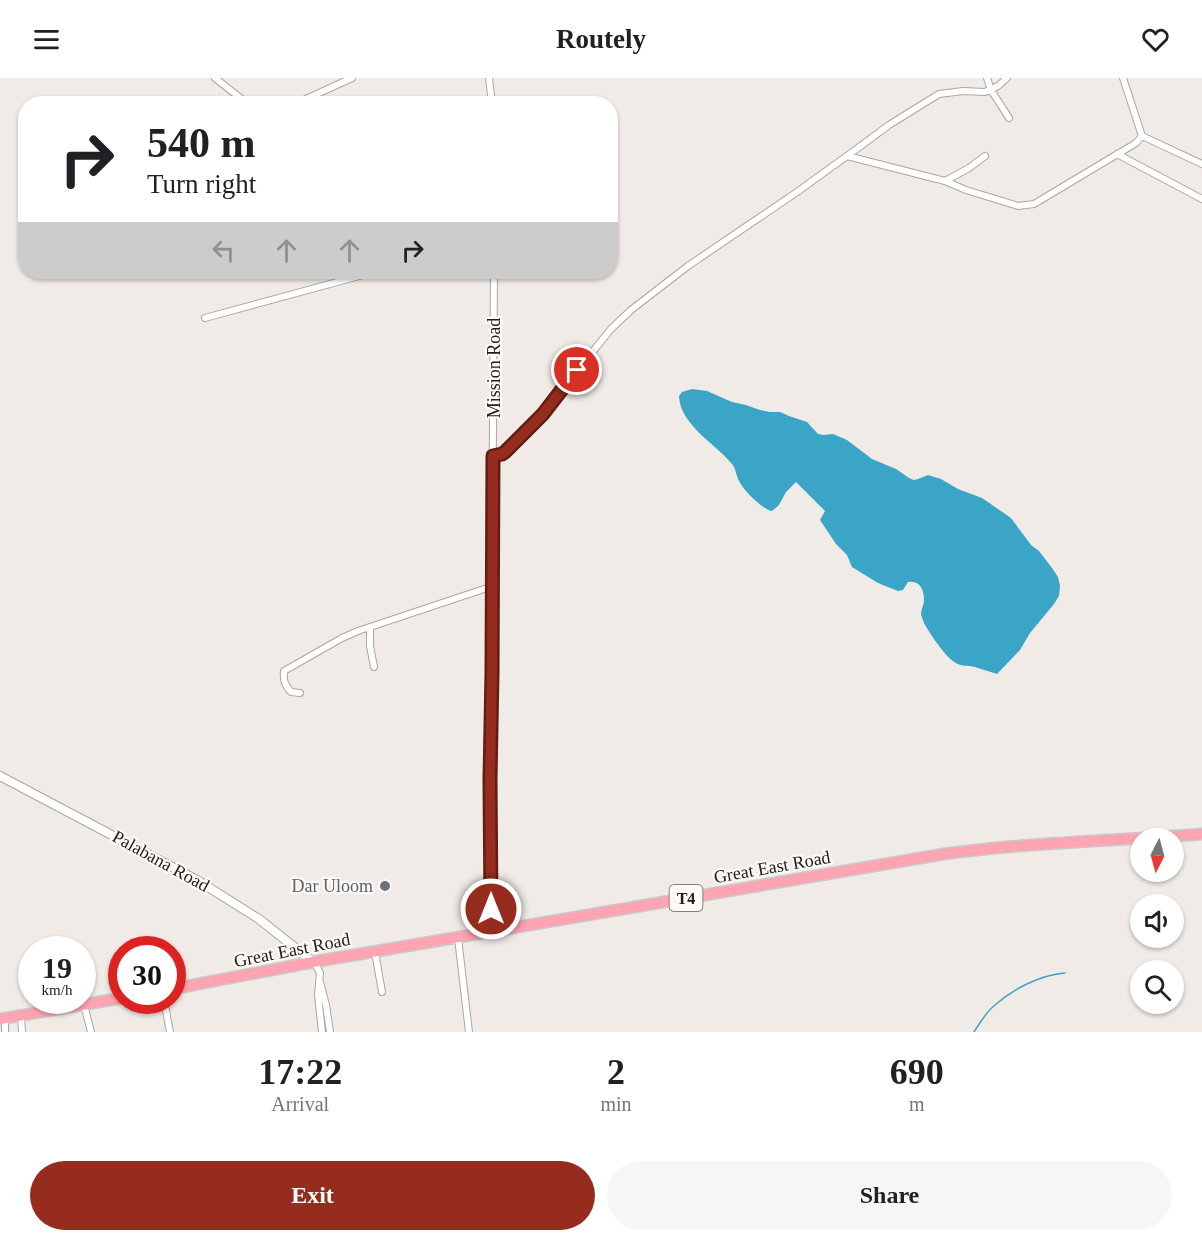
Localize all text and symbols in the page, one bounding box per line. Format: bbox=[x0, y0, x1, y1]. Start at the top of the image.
icon: menu bbox=[30, 23, 63, 56]
icon: heart bbox=[1139, 23, 1172, 56]
text: Routely bbox=[556, 24, 646, 54]
icon: right bbox=[48, 120, 126, 198]
text: 540 m bbox=[147, 120, 256, 166]
text: Turn right bbox=[147, 169, 256, 199]
icon: left bbox=[207, 234, 240, 267]
icon: ahead bbox=[270, 234, 303, 267]
icon: ahead bbox=[333, 234, 366, 267]
icon: right bbox=[396, 234, 429, 267]
street label: Mission Road bbox=[484, 318, 504, 418]
pin bbox=[551, 344, 602, 395]
icon: arrive bbox=[560, 353, 593, 386]
street label: Palabana Road bbox=[109, 826, 213, 896]
north arrow bbox=[1130, 828, 1184, 882]
map controls bbox=[1130, 828, 1184, 1014]
street label: Great East Road bbox=[712, 847, 832, 887]
place label: Dar Uloom bbox=[292, 876, 373, 896]
position arrow bbox=[459, 877, 523, 941]
marker: Dar Uloom bbox=[378, 879, 392, 893]
road number: T4 bbox=[670, 885, 702, 911]
button: sound bbox=[1130, 894, 1184, 948]
street label: Great East Road bbox=[232, 929, 352, 971]
speed limit sign: 30 bbox=[108, 936, 186, 1014]
text: 19 bbox=[42, 951, 72, 984]
button: search bbox=[1130, 960, 1184, 1014]
text: km/h bbox=[42, 982, 72, 998]
text: 17:22 bbox=[258, 1052, 342, 1092]
text: 2 bbox=[607, 1052, 625, 1092]
text: 690 bbox=[890, 1052, 944, 1092]
text: Arrival bbox=[271, 1093, 329, 1115]
text: min bbox=[600, 1093, 632, 1115]
text: m bbox=[909, 1093, 925, 1115]
button: Exit bbox=[30, 1161, 595, 1230]
button: Share bbox=[607, 1161, 1172, 1230]

